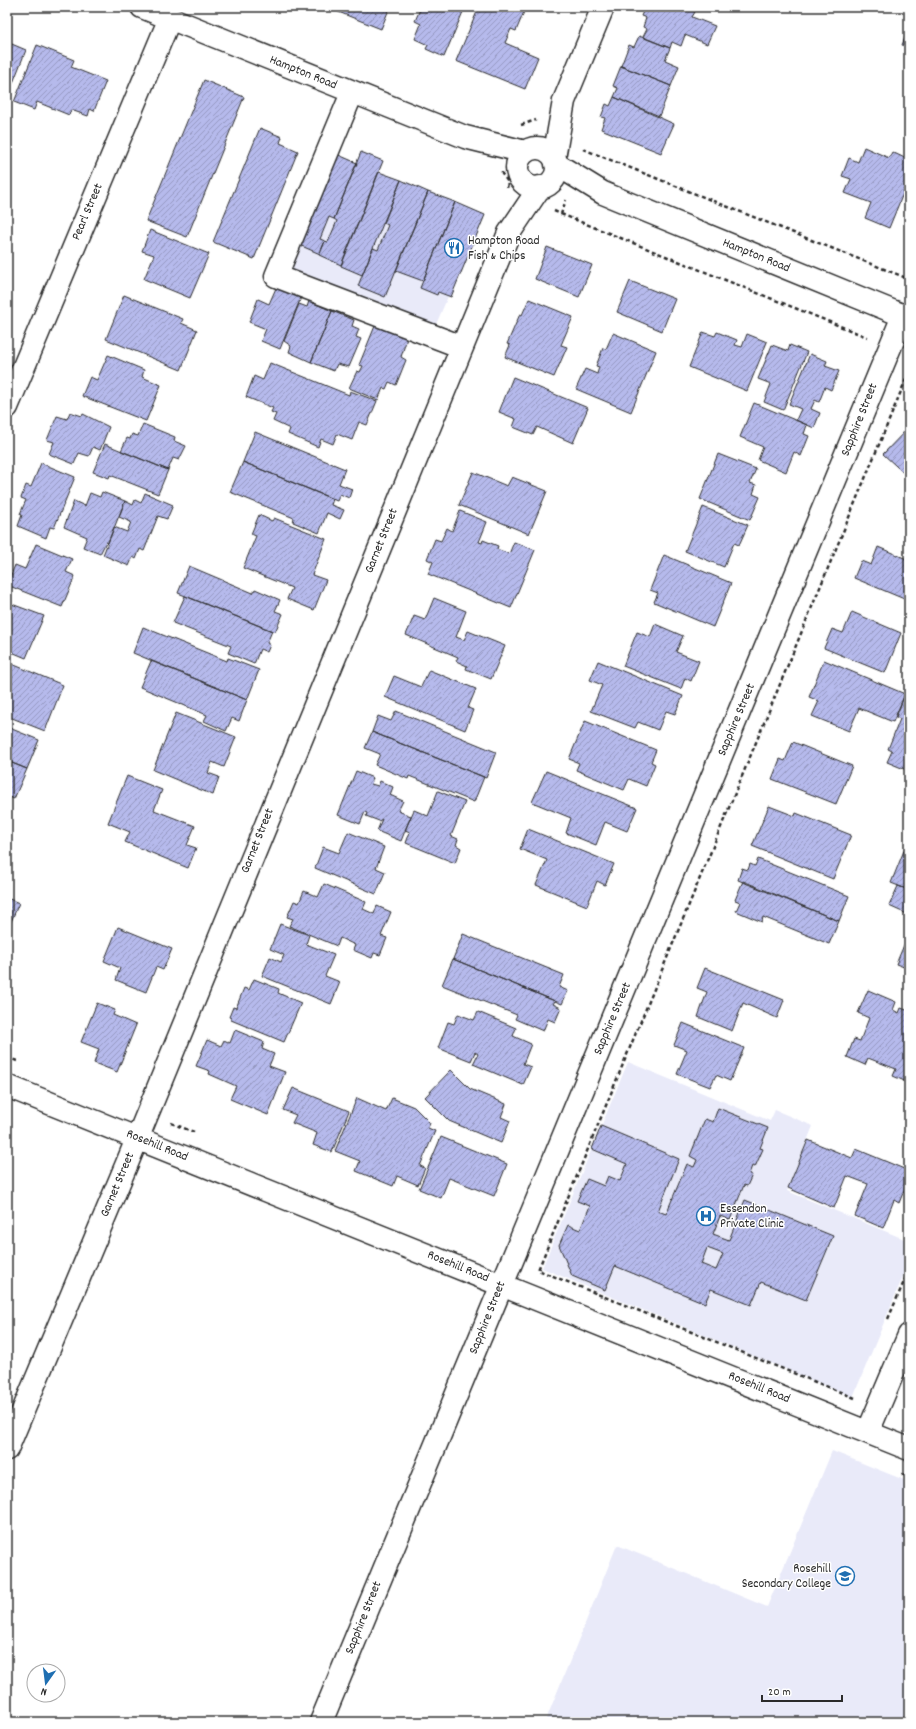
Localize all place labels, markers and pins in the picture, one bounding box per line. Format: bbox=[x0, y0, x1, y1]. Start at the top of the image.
place label: Hampton Road Fish & Chips bbox=[468, 232, 540, 266]
restaurant icon: Hampton Road Fish & Chips bbox=[443, 237, 465, 259]
place label: Essendon Private Clinic bbox=[720, 1200, 784, 1234]
hospital icon: Essendon Private Clinic bbox=[695, 1205, 717, 1227]
place label: Rosehill Secondary College bbox=[742, 1560, 831, 1594]
school or university icon: Rosehill Secondary College bbox=[834, 1565, 856, 1587]

